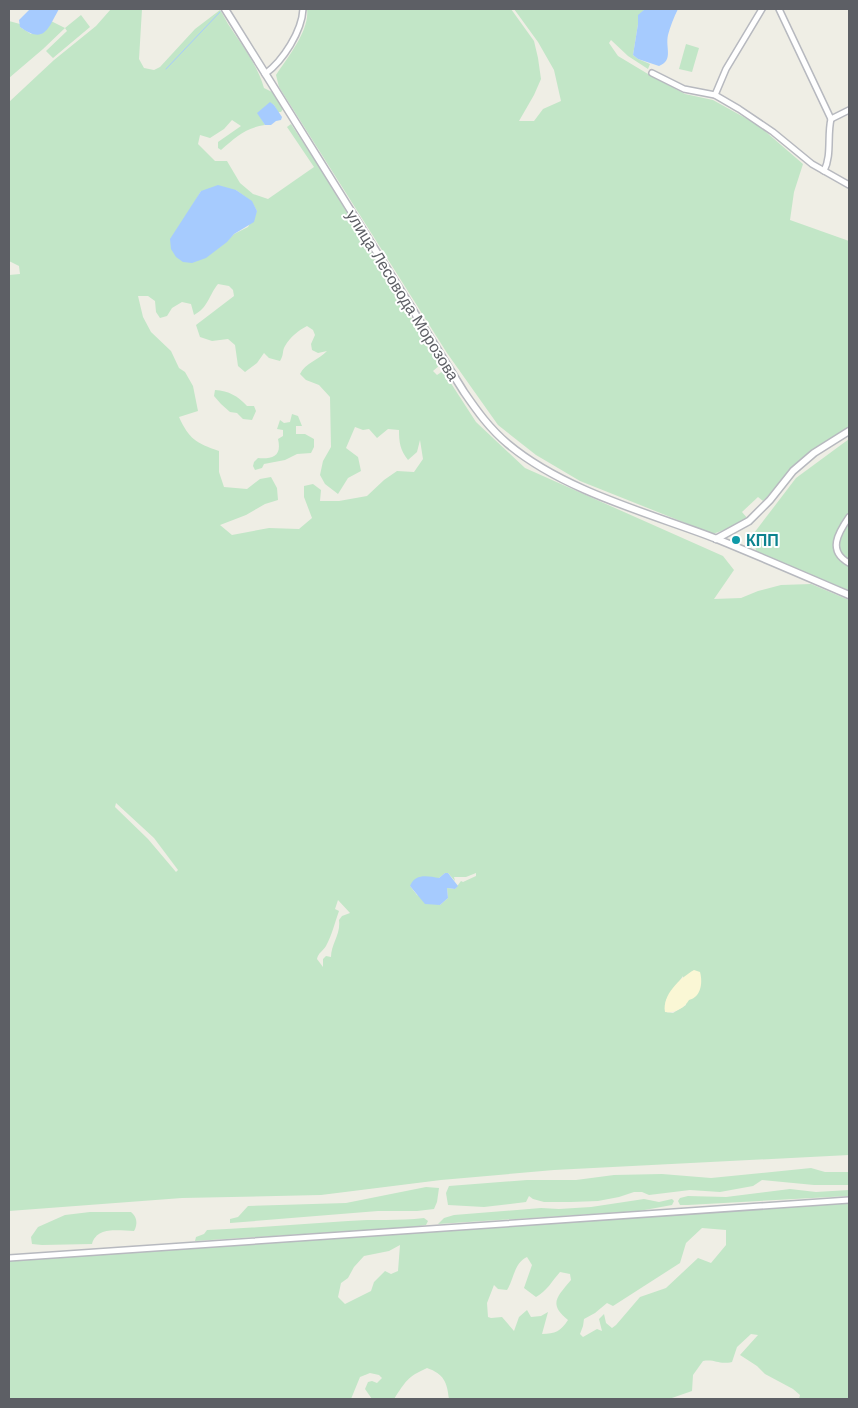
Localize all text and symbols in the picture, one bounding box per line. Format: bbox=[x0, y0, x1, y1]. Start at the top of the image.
street label: улица Лесовода Морозова bbox=[343, 207, 462, 384]
place label: КПП bbox=[746, 532, 779, 549]
marker: КПП bbox=[730, 534, 742, 546]

